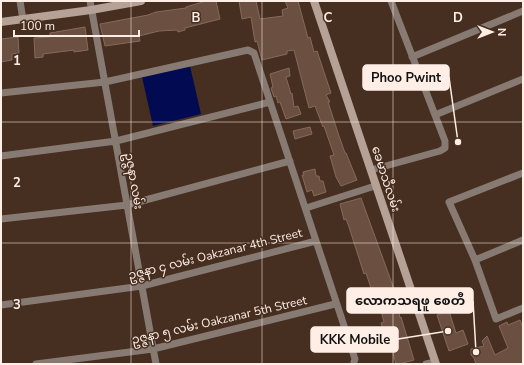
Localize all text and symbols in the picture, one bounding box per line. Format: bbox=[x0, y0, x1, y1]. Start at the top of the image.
text: B bbox=[192, 9, 201, 27]
text: C bbox=[324, 9, 333, 27]
text: D bbox=[453, 9, 463, 27]
scale bar bbox=[14, 12, 139, 38]
north arrow bbox=[472, 12, 512, 52]
text: 100 m bbox=[20, 18, 55, 34]
text: N bbox=[494, 28, 509, 36]
text: 1 bbox=[13, 52, 21, 70]
callout: Phoo Pwint bbox=[363, 65, 449, 90]
text: Phoo Pwint bbox=[371, 69, 442, 87]
street label: ခေမာသီလမ်း bbox=[368, 144, 405, 214]
street label: ဥဇ္ဇနာ လမ်း bbox=[119, 151, 148, 211]
text: 2 bbox=[13, 174, 21, 192]
street label: ဥဇ္ဇနာ ၄ လမ်း Oakzanar 4th Street bbox=[126, 223, 305, 286]
callout: လောကသရဖူ စေတီ bbox=[347, 288, 473, 313]
street label: ဥဇ္ဇနာ ၅ လမ်း Oakzanar 5th Street bbox=[130, 291, 310, 350]
text: လောကသရဖူ စေတီ bbox=[355, 292, 465, 312]
text: 3 bbox=[13, 296, 21, 314]
callout: KKK Mobile bbox=[311, 327, 398, 352]
text: KKK Mobile bbox=[320, 331, 390, 349]

